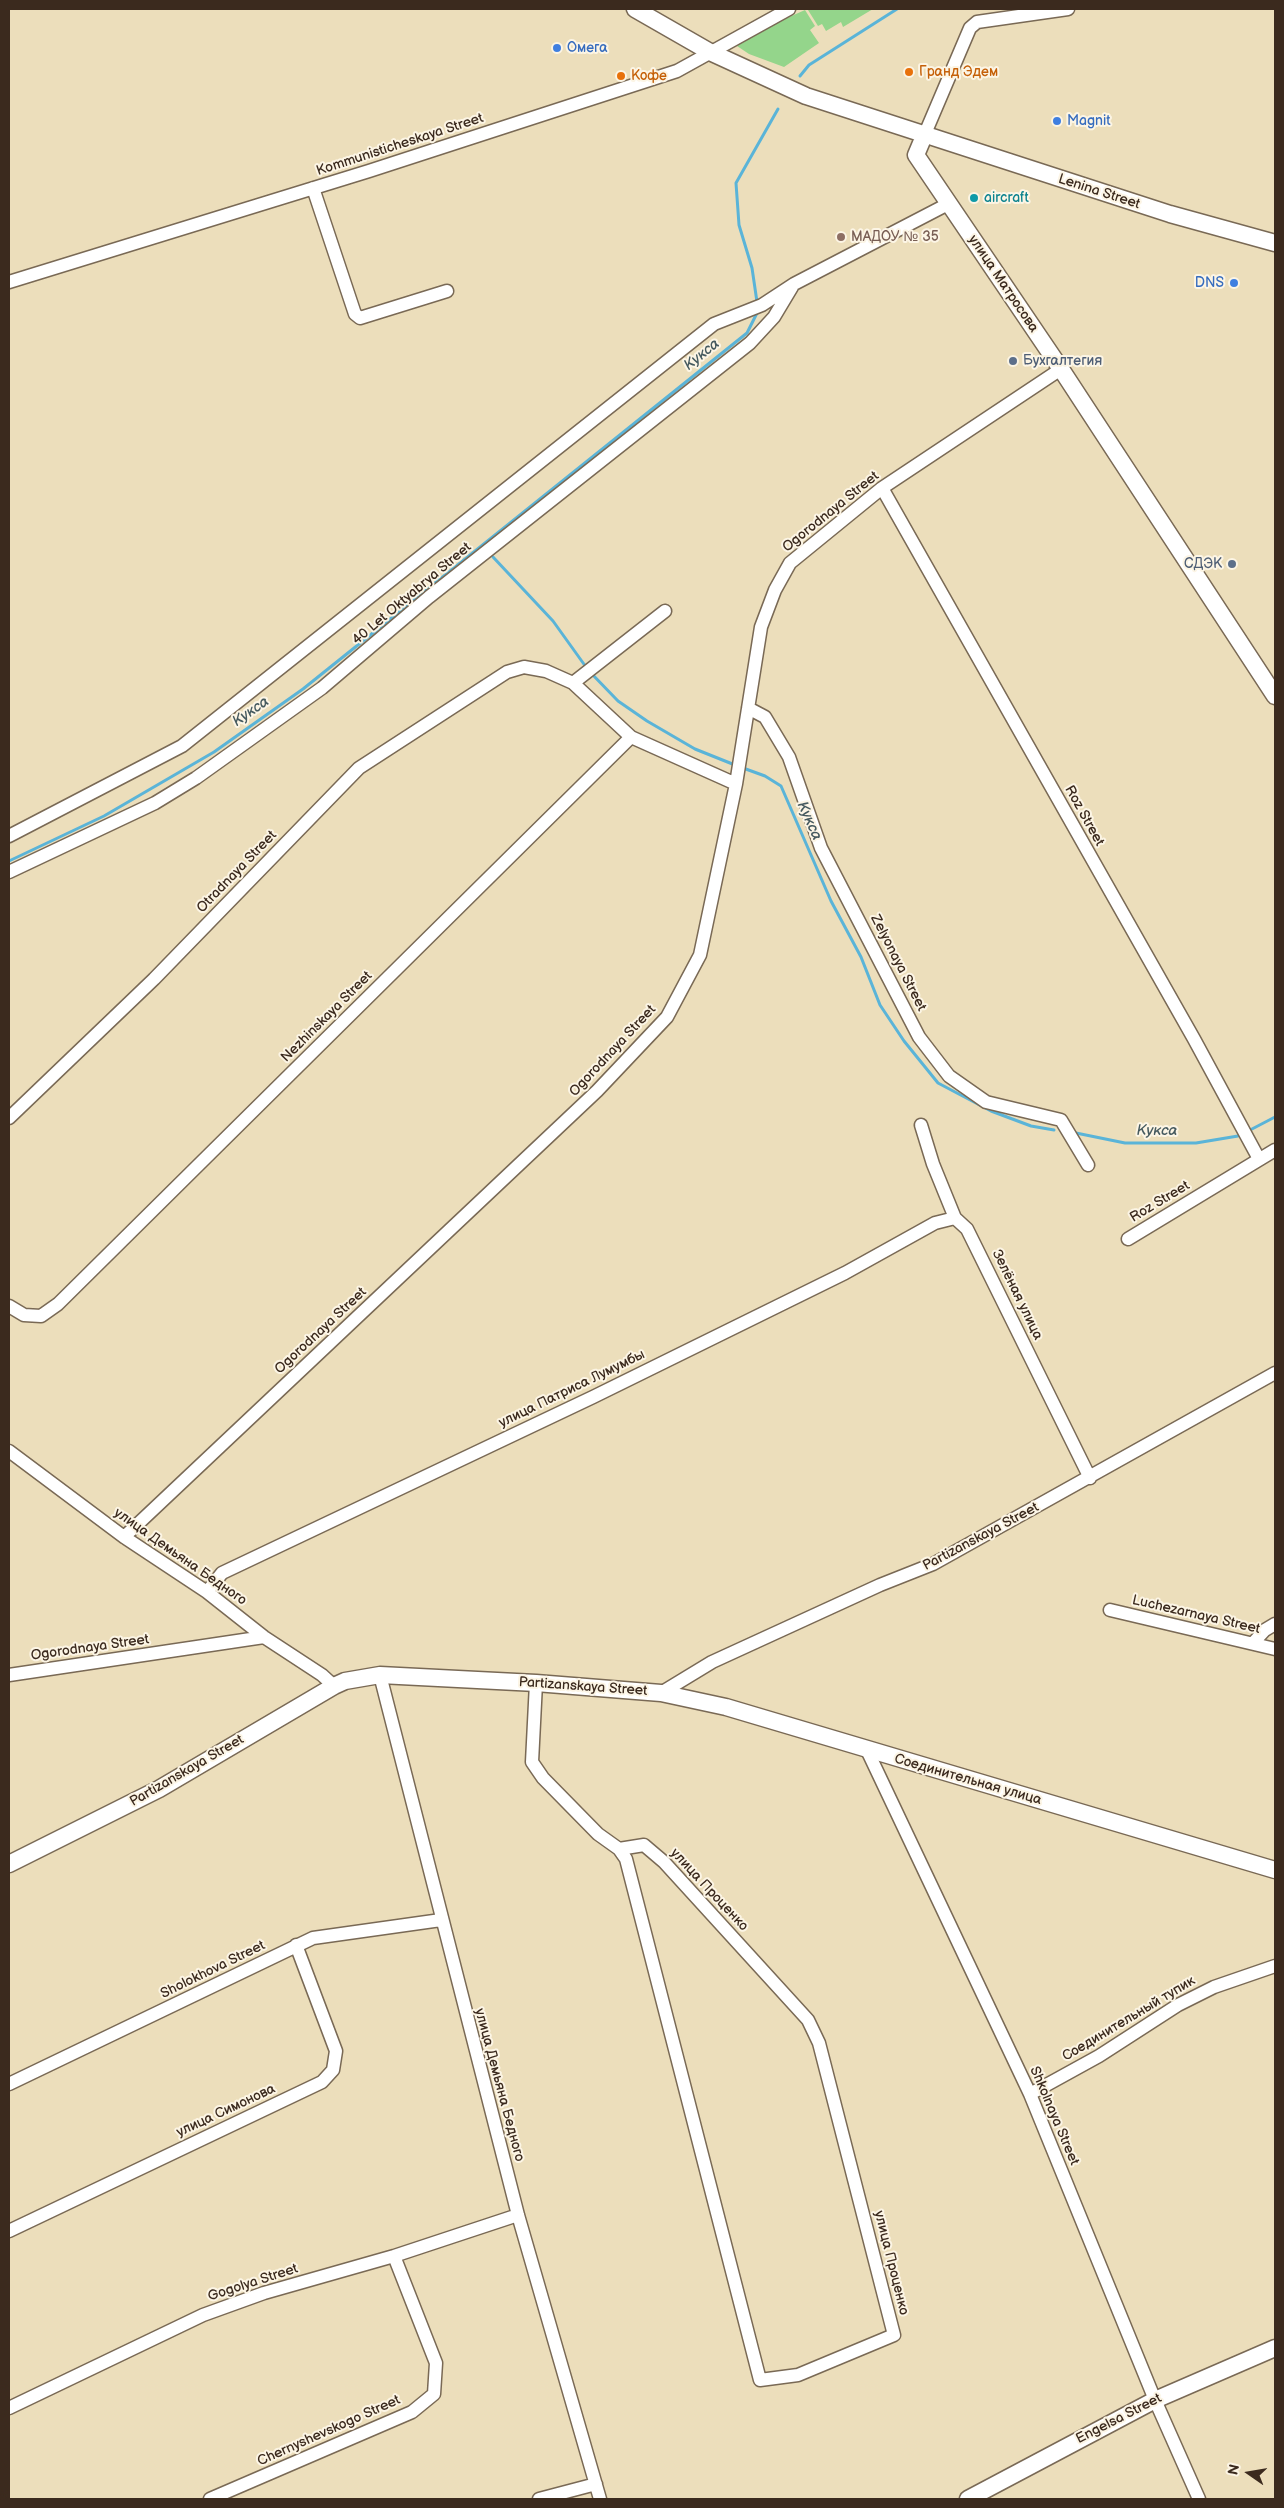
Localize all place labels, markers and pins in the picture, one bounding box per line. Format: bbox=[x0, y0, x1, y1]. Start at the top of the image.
place label: Омега bbox=[567, 40, 607, 56]
marker: Омега bbox=[551, 42, 563, 54]
place label: Гранд Эдем bbox=[919, 64, 998, 80]
marker: Гранд Эдем bbox=[903, 66, 915, 78]
place label: Кофе bbox=[631, 68, 667, 84]
marker: Кофе bbox=[615, 70, 627, 82]
place label: Magnit bbox=[1067, 113, 1111, 129]
marker: Magnit bbox=[1051, 115, 1063, 127]
place label: aircraft bbox=[984, 190, 1029, 206]
marker: aircraft bbox=[968, 192, 980, 204]
place label: МАДОУ № 35 bbox=[851, 229, 939, 245]
marker: МАДОУ № 35 bbox=[835, 231, 847, 243]
place label: DNS bbox=[1195, 275, 1224, 291]
marker: DNS bbox=[1228, 277, 1240, 289]
place label: Бухгалтегия bbox=[1023, 353, 1102, 369]
marker: Бухгалтегия bbox=[1007, 355, 1019, 367]
place label: СДЭК bbox=[1184, 556, 1222, 572]
marker: СДЭК bbox=[1226, 558, 1238, 570]

